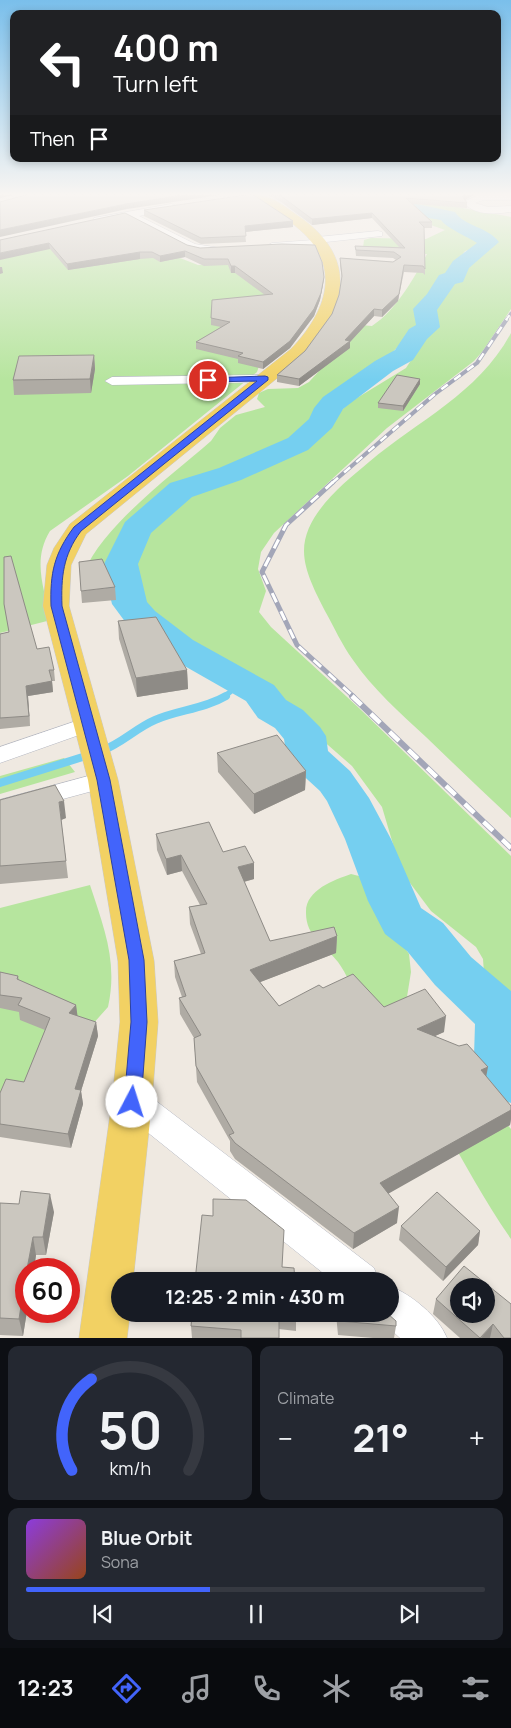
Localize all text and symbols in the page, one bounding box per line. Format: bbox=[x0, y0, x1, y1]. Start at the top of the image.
text: 400 m bbox=[113, 24, 219, 72]
icon: left bbox=[30, 30, 95, 95]
text: Turn left bbox=[113, 69, 198, 99]
icon: arrive bbox=[85, 125, 113, 153]
text: Then bbox=[30, 126, 75, 152]
pin bbox=[187, 359, 229, 401]
icon: arrive bbox=[194, 366, 222, 394]
position arrow bbox=[105, 1075, 157, 1127]
speed limit sign: 60 bbox=[15, 1258, 80, 1323]
map controls bbox=[450, 1278, 495, 1323]
button: sound bbox=[450, 1278, 495, 1323]
text: 12:25 · 2 min · 430 m bbox=[165, 1284, 345, 1310]
text: Climate bbox=[278, 1387, 334, 1409]
text: 50 bbox=[97, 1394, 162, 1465]
text: 21° bbox=[353, 1411, 409, 1463]
text: − bbox=[278, 1419, 293, 1457]
text: + bbox=[469, 1419, 485, 1457]
text: km/h bbox=[109, 1456, 151, 1480]
text: Blue Orbit bbox=[101, 1525, 193, 1551]
text: Sona bbox=[101, 1551, 139, 1573]
icon: previous bbox=[89, 1600, 117, 1628]
icon: pause bbox=[242, 1600, 270, 1628]
icon: next bbox=[395, 1600, 423, 1628]
icon: directions bbox=[109, 1671, 144, 1706]
icon: music bbox=[179, 1671, 214, 1706]
icon: phone bbox=[249, 1671, 284, 1706]
icon: climate bbox=[319, 1671, 354, 1706]
icon: car bbox=[389, 1671, 424, 1706]
icon: filters bbox=[458, 1671, 493, 1706]
text: 12:23 bbox=[17, 1673, 74, 1703]

